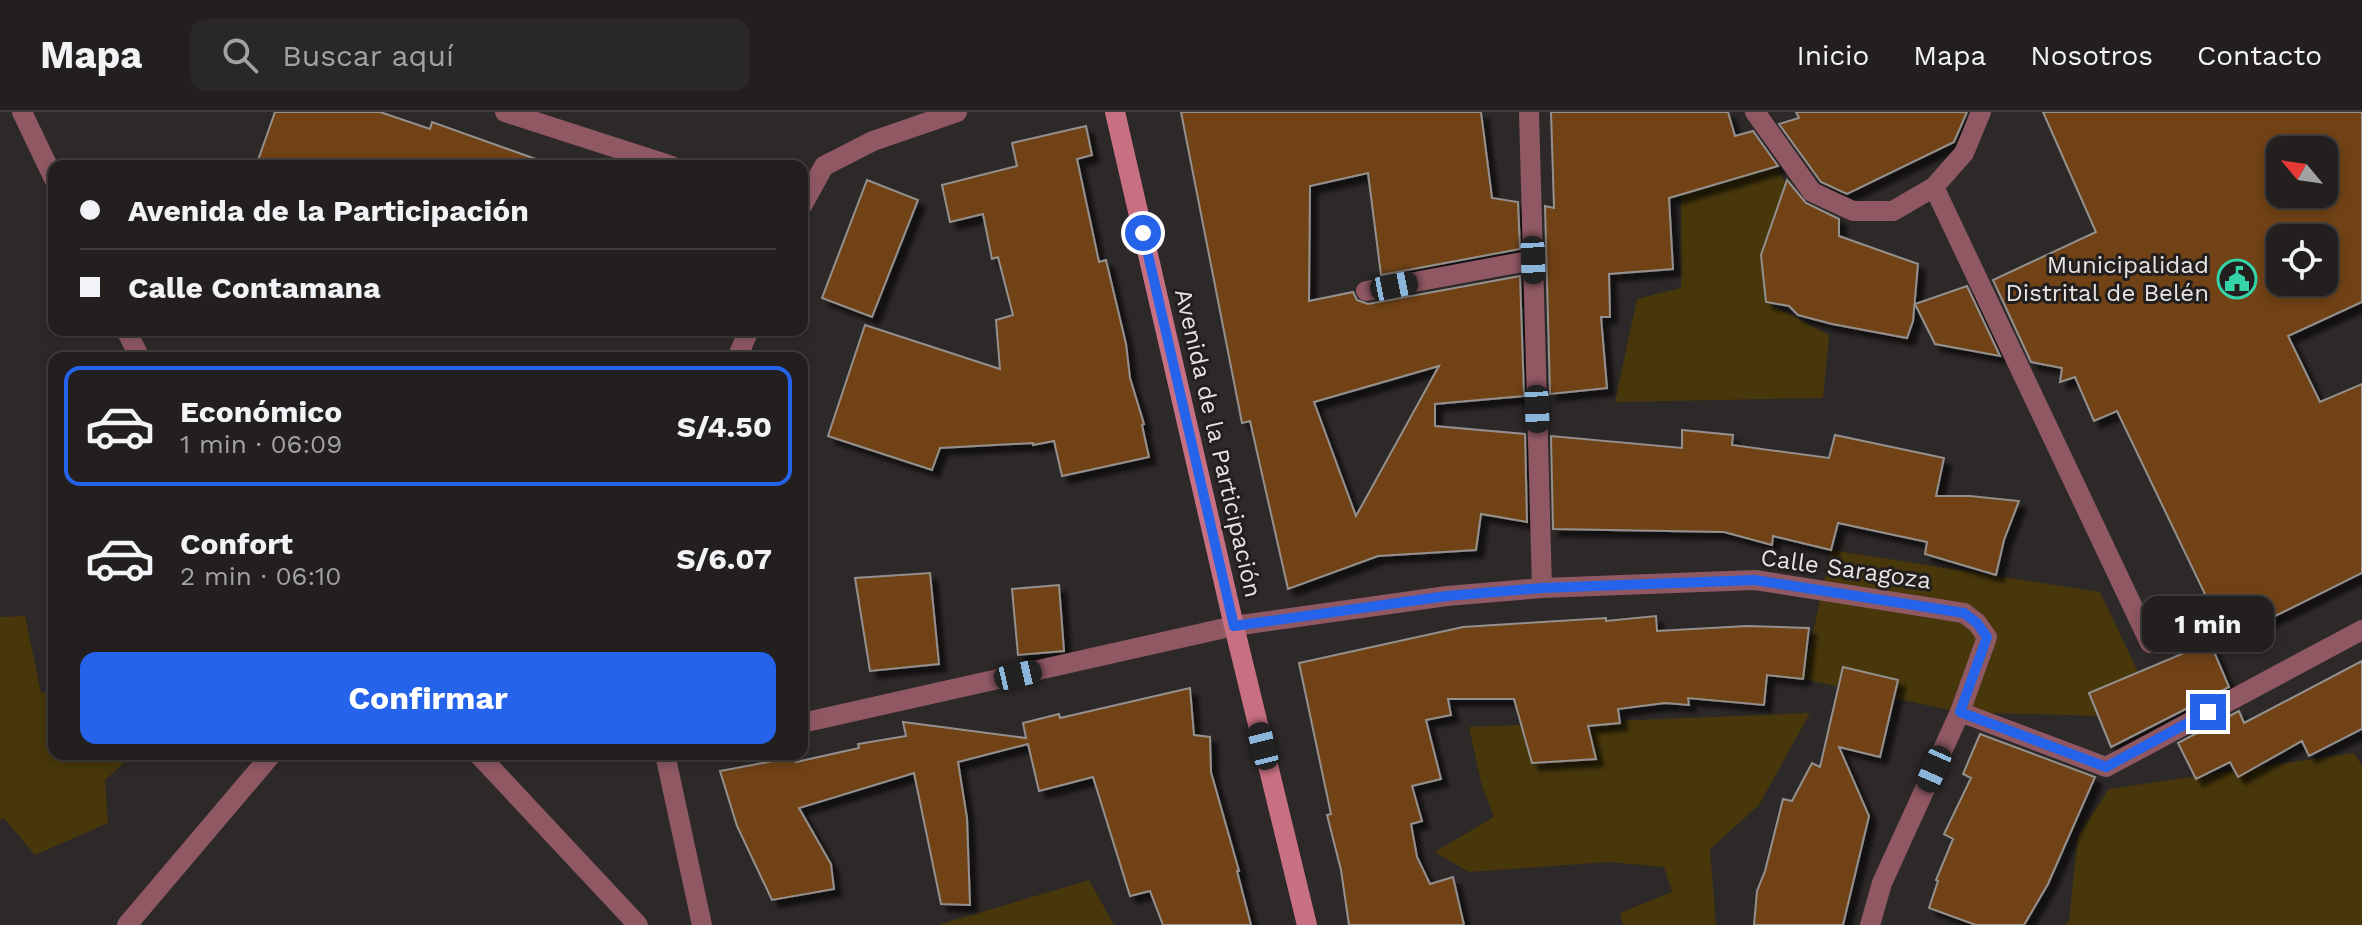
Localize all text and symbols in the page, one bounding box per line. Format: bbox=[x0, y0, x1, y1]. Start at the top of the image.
search box bbox=[190, 19, 750, 91]
text: Mapa bbox=[40, 33, 142, 77]
icon: search bbox=[218, 33, 262, 77]
text: Buscar aquí bbox=[282, 38, 454, 73]
text: Inicio bbox=[1797, 39, 1869, 72]
text: Mapa bbox=[1913, 39, 1986, 72]
text: Nosotros bbox=[2030, 39, 2153, 72]
text: Contacto bbox=[2197, 39, 2322, 72]
north arrow bbox=[2266, 136, 2338, 208]
map controls bbox=[2266, 136, 2338, 296]
text: Avenida de la Participación bbox=[128, 193, 529, 228]
route start bbox=[1125, 215, 1161, 251]
button: locate bbox=[2266, 224, 2338, 296]
car bbox=[1520, 236, 1546, 284]
place label: Municipalidad Distrital de Belén bbox=[2006, 251, 2209, 307]
public building icon: Municipalidad Distrital de Belén bbox=[2216, 258, 2258, 300]
text: Calle Contamana bbox=[128, 270, 381, 305]
car bbox=[1368, 270, 1420, 302]
street label: Avenida de la Participación bbox=[1169, 286, 1267, 600]
car bbox=[1524, 385, 1550, 433]
icon: car bbox=[84, 390, 156, 462]
text: Económico bbox=[180, 394, 342, 429]
text: S/4.50 bbox=[677, 409, 772, 444]
text: 1 min · 06:09 bbox=[180, 429, 342, 459]
icon: car bbox=[84, 522, 156, 594]
text: Confort bbox=[180, 526, 293, 561]
text: S/6.07 bbox=[676, 541, 772, 576]
street label: Calle Saragoza bbox=[1759, 543, 1933, 595]
text: 2 min · 06:10 bbox=[180, 561, 341, 591]
callout: 1 min bbox=[2142, 596, 2274, 652]
text: 1 min bbox=[2175, 609, 2241, 639]
button: Confirmar bbox=[80, 652, 776, 744]
car bbox=[992, 658, 1044, 692]
route end bbox=[2190, 694, 2226, 730]
car bbox=[1246, 720, 1280, 772]
car bbox=[1913, 742, 1955, 796]

